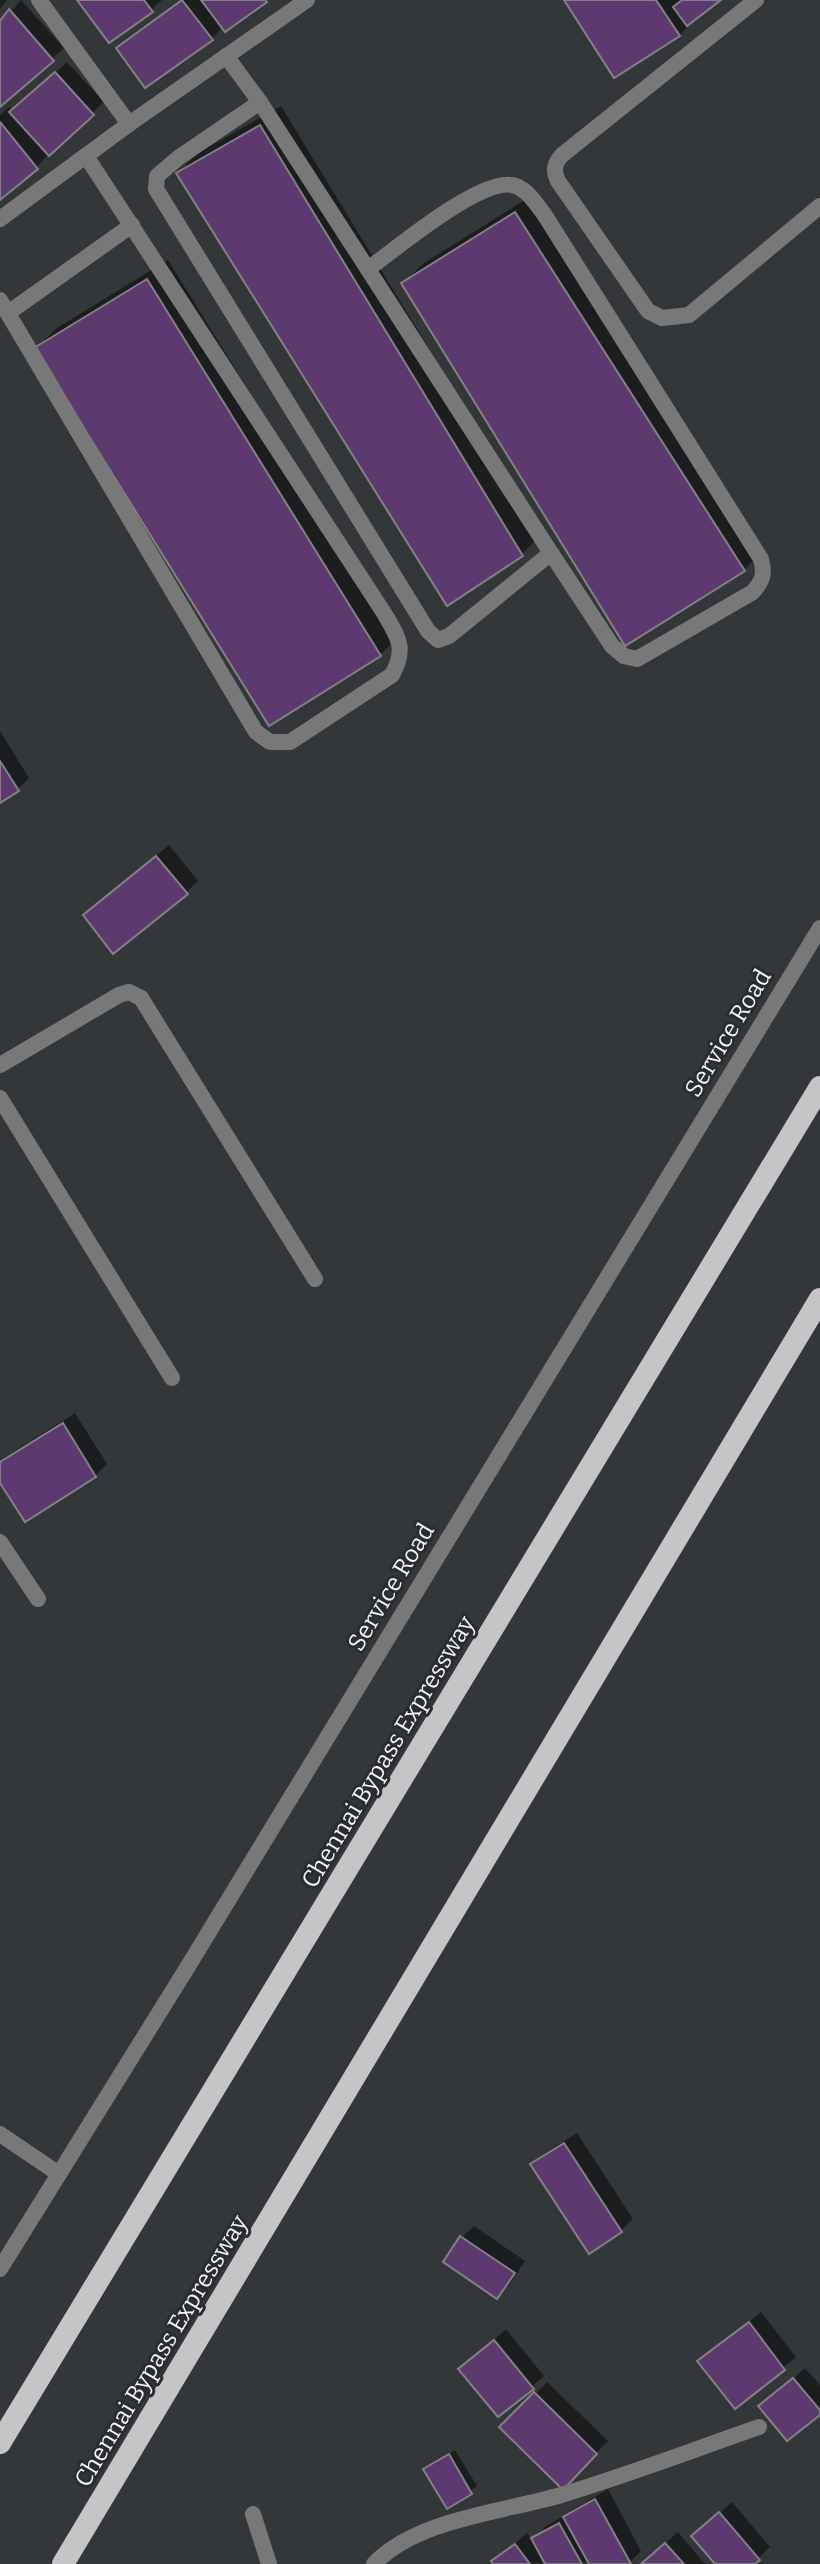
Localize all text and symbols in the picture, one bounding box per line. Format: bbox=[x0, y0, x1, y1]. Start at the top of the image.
street label: Service Road bbox=[679, 964, 777, 1102]
street label: Service Road bbox=[342, 1518, 440, 1656]
street label: Chennai Bypass Expressway bbox=[296, 1611, 480, 1893]
street label: Chennai Bypass Expressway bbox=[69, 2210, 253, 2492]

